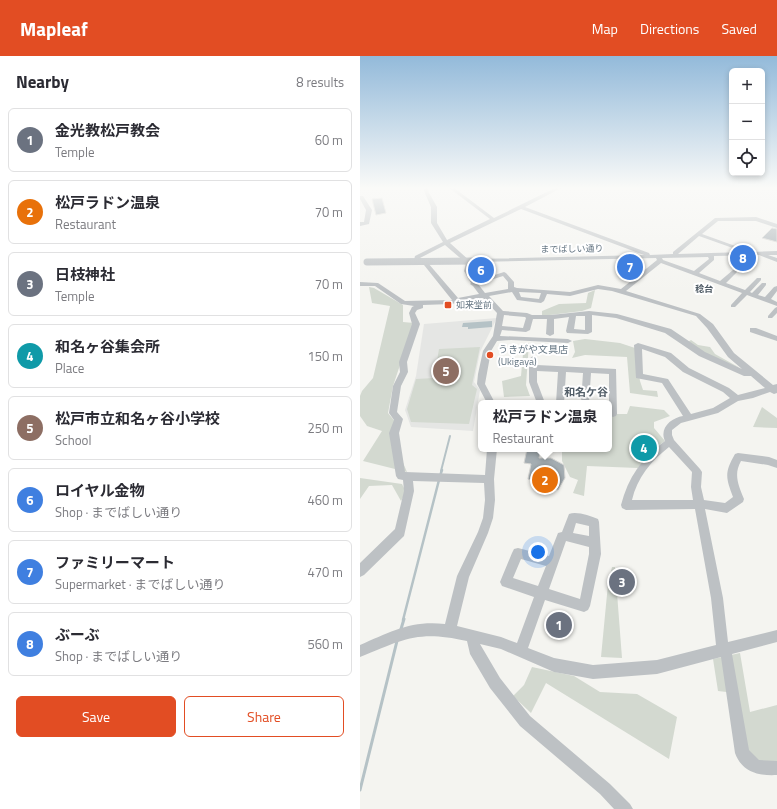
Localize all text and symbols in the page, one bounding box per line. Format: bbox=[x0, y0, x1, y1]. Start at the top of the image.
text: Mapleaf bbox=[20, 14, 88, 43]
text: Map bbox=[592, 18, 618, 39]
text: Directions bbox=[640, 18, 699, 39]
text: Saved bbox=[721, 18, 757, 39]
map controls bbox=[729, 68, 765, 176]
button: + bbox=[729, 68, 765, 104]
text: Nearby bbox=[16, 69, 69, 95]
text: 8 results bbox=[296, 72, 344, 92]
button: − bbox=[729, 104, 765, 140]
text: 金光教松戸教会 bbox=[55, 119, 160, 142]
text: 1 bbox=[26, 130, 34, 150]
text: 60 m bbox=[315, 130, 343, 150]
button: locate bbox=[729, 140, 765, 176]
text: Temple bbox=[55, 142, 95, 162]
text: 松戸ラドン温泉 bbox=[55, 191, 160, 214]
text: 2 bbox=[26, 202, 34, 222]
text: 70 m bbox=[315, 202, 343, 222]
text: Restaurant bbox=[55, 214, 116, 234]
street label: までばしい通り bbox=[540, 241, 604, 256]
pin: 8 bbox=[730, 243, 756, 273]
pin: 7 bbox=[617, 252, 643, 282]
pin: 6 bbox=[468, 255, 494, 285]
text: 日枝神社 bbox=[55, 263, 115, 286]
text: 3 bbox=[26, 274, 34, 294]
text: 70 m bbox=[315, 274, 343, 294]
district label: 稔台 bbox=[695, 282, 713, 295]
text: Temple bbox=[55, 286, 95, 306]
place label: 如来堂前 bbox=[456, 298, 492, 311]
marker: 如来堂前 bbox=[443, 300, 453, 310]
text: 和名ヶ谷集会所 bbox=[55, 335, 160, 358]
place label: うきがや文具店 (Ukigaya) bbox=[498, 342, 568, 369]
text: 4 bbox=[26, 346, 34, 366]
text: 150 m bbox=[307, 346, 343, 366]
marker: うきがや文具店 (Ukigaya) bbox=[485, 350, 495, 360]
pin: 5 bbox=[433, 356, 459, 386]
text: Place bbox=[55, 358, 84, 378]
district label: 和名ケ谷 bbox=[564, 384, 608, 400]
popup bbox=[478, 400, 612, 452]
text: 松戸ラドン温泉 bbox=[492, 405, 598, 428]
text: 松戸市立和名ヶ谷小学校 bbox=[55, 407, 220, 430]
text: 5 bbox=[26, 418, 34, 438]
text: 250 m bbox=[307, 418, 343, 438]
text: Restaurant bbox=[492, 428, 553, 448]
text: School bbox=[55, 430, 91, 450]
pin: 4 bbox=[631, 433, 657, 463]
pin: 2 bbox=[532, 465, 558, 495]
text: ロイヤル金物 bbox=[55, 479, 145, 502]
text: 6 bbox=[26, 490, 34, 510]
text: 460 m bbox=[307, 490, 343, 510]
text: Shop · までばしい通り bbox=[55, 502, 182, 522]
your location bbox=[528, 542, 548, 562]
text: ファミリーマート bbox=[55, 551, 175, 574]
text: 7 bbox=[26, 562, 34, 582]
text: 470 m bbox=[307, 562, 343, 582]
pin: 3 bbox=[609, 567, 635, 597]
text: Supermarket · までばしい通り bbox=[55, 574, 225, 594]
pin: 1 bbox=[546, 610, 572, 640]
text: ぶーぶ bbox=[55, 623, 99, 646]
text: 8 bbox=[26, 634, 34, 654]
text: 560 m bbox=[307, 634, 343, 654]
text: Shop · までばしい通り bbox=[55, 646, 182, 666]
button: Save bbox=[16, 696, 176, 737]
button: Share bbox=[184, 696, 344, 737]

